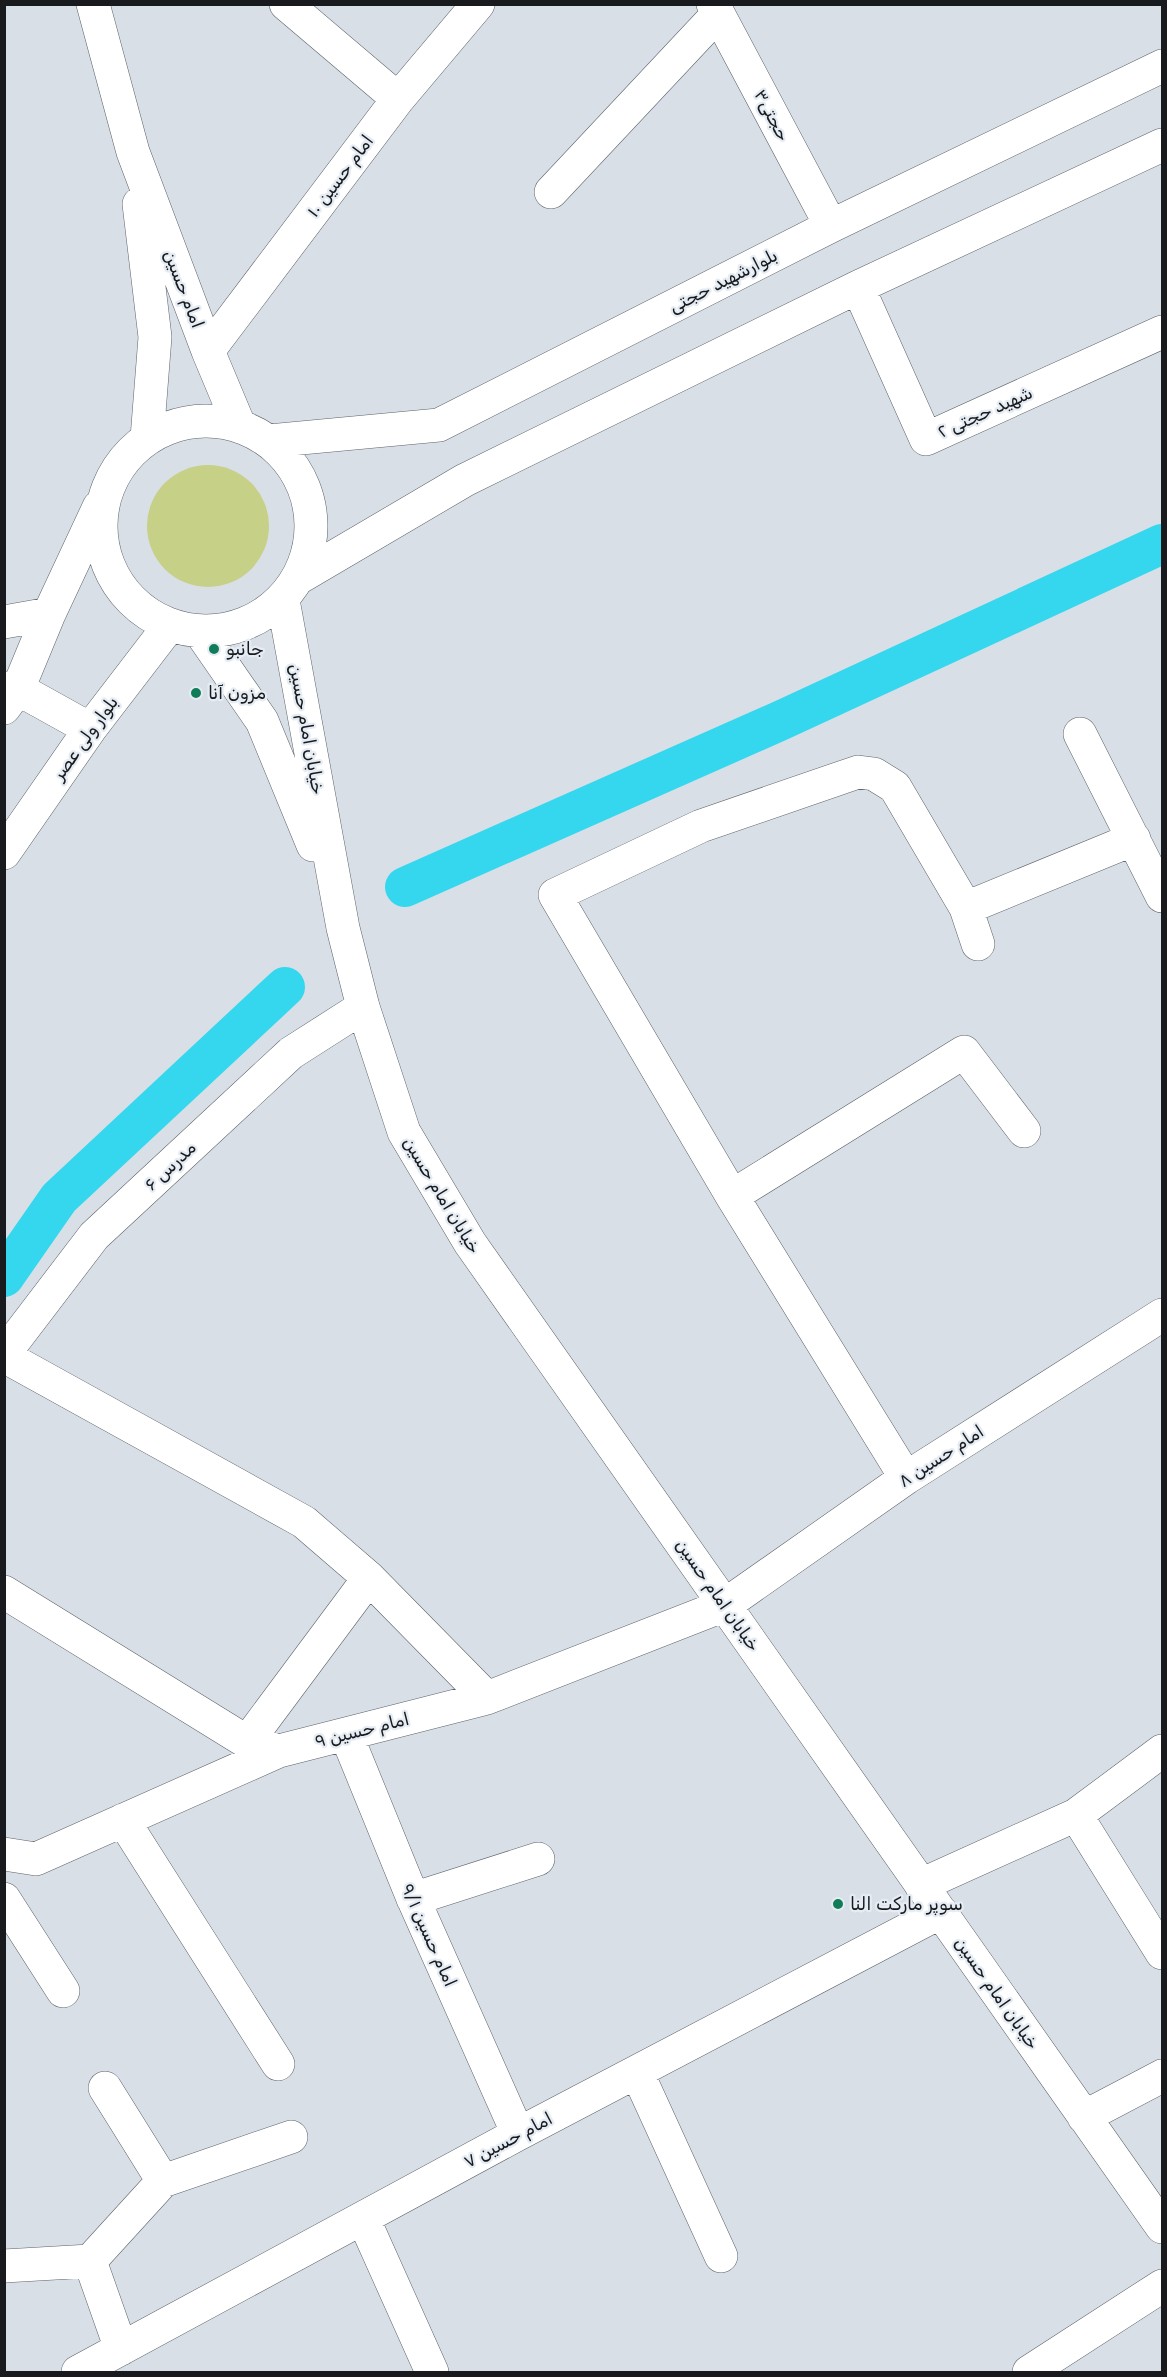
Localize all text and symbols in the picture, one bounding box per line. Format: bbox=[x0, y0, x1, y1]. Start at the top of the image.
street label: حجتی۳ bbox=[749, 85, 795, 145]
street label: ۱۰ امام حسین bbox=[302, 130, 378, 222]
street label: بلوارشهید حجتی bbox=[665, 244, 781, 318]
street label: امام حسین bbox=[159, 247, 209, 331]
street label: شهید حجتی ۲ bbox=[934, 381, 1036, 443]
place label: جانبو bbox=[226, 638, 264, 660]
marker: جانبو bbox=[207, 642, 221, 656]
street label: خیابان امام حسین bbox=[285, 662, 329, 796]
place label: مزون آنا bbox=[208, 682, 266, 704]
marker: مزون آنا bbox=[189, 686, 203, 700]
street label: بلوار ولی عصر bbox=[47, 692, 123, 785]
street label: خیابان امام حسین bbox=[399, 1133, 485, 1257]
street label: مدرس ۶ bbox=[140, 1137, 200, 1195]
street label: امام حسین ۸ bbox=[894, 1420, 988, 1492]
street label: خیابان امام حسین bbox=[671, 1535, 765, 1655]
street label: امام حسین ۹ bbox=[312, 1708, 412, 1752]
street label: امام حسین ۹/۱ bbox=[396, 1880, 462, 1990]
place label: سوپر مارکت النا bbox=[850, 1893, 963, 1916]
marker: سوپر مارکت النا bbox=[831, 1897, 845, 1911]
street label: خیابان امام حسین bbox=[950, 1933, 1044, 2053]
street label: امام حسین ۷ bbox=[460, 2107, 556, 2173]

